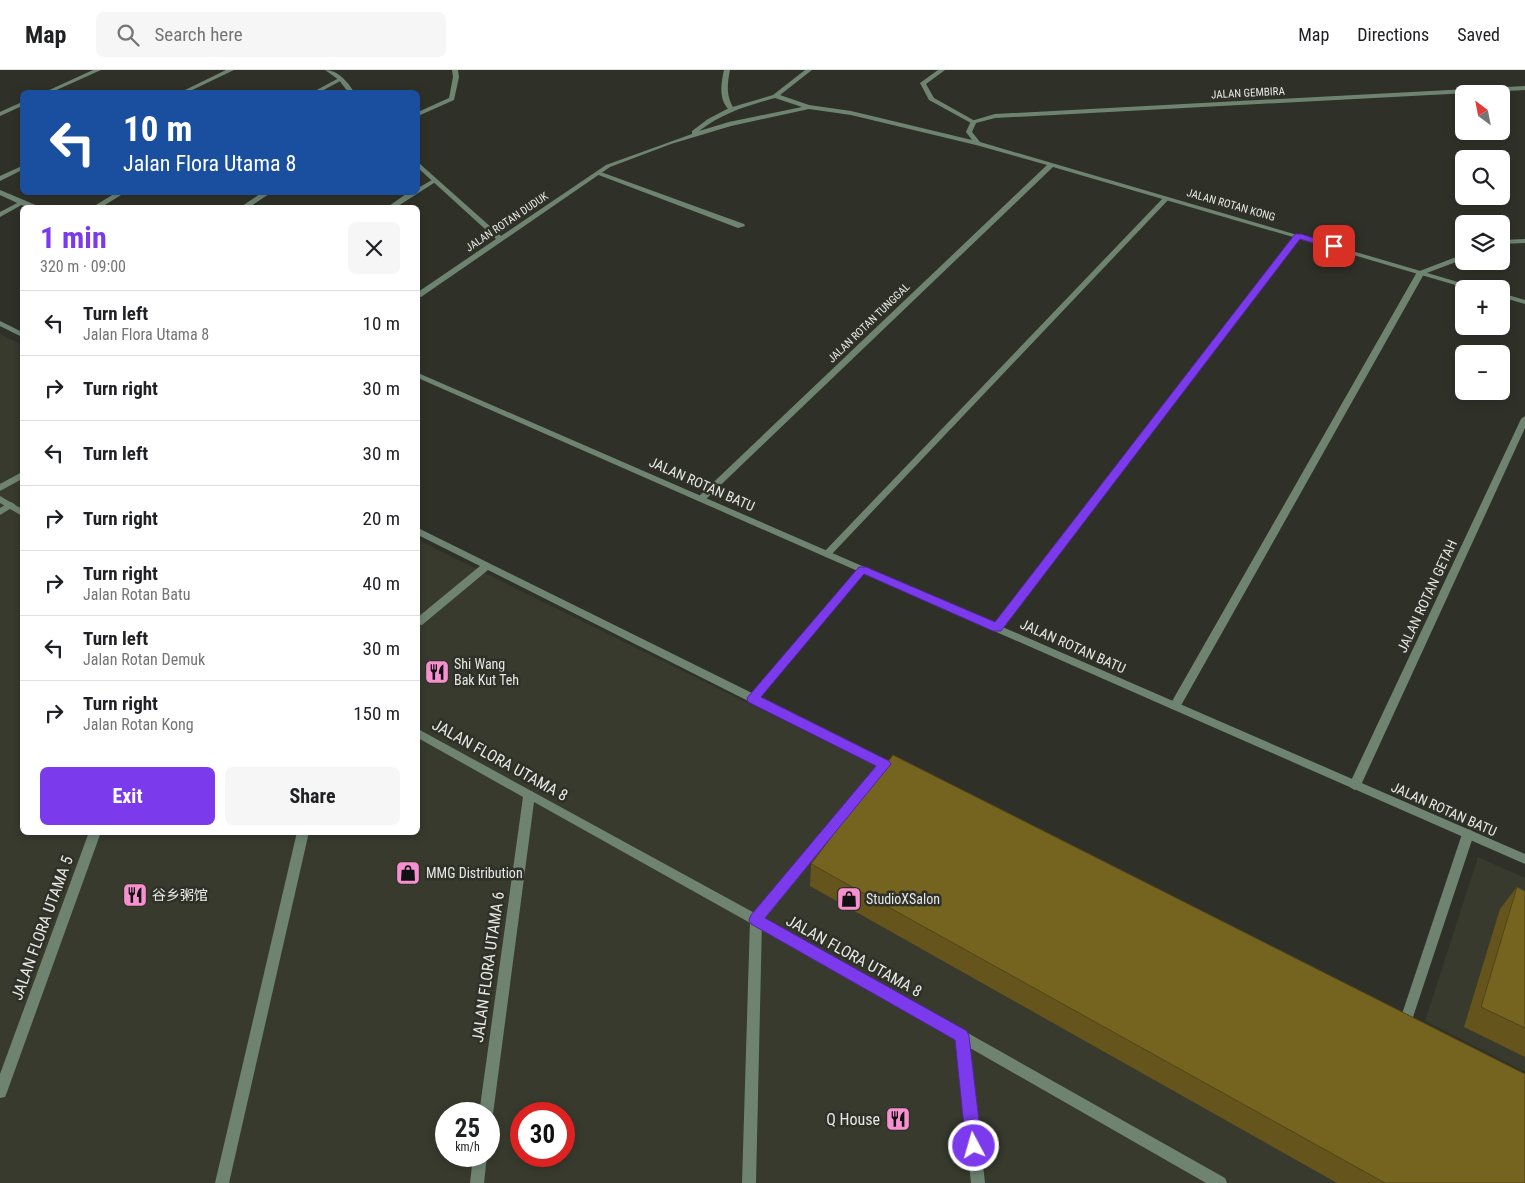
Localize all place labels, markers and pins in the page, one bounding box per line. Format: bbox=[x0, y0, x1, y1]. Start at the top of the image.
pin bbox=[1313, 225, 1355, 267]
place label: Shi Wang Bak Kut Teh bbox=[454, 656, 519, 688]
restaurant icon: Shi Wang Bak Kut Teh bbox=[424, 659, 450, 685]
shop icon: MMG Distribution bbox=[395, 860, 421, 886]
place label: MMG Distribution bbox=[426, 865, 523, 881]
restaurant icon: 谷乡粥馆 bbox=[122, 882, 148, 908]
shop icon: StudioXSalon bbox=[836, 886, 862, 912]
place label: 谷乡粥馆 bbox=[152, 887, 208, 903]
place label: StudioXSalon bbox=[866, 891, 940, 907]
restaurant icon: Q House bbox=[885, 1106, 911, 1132]
place label: Q House bbox=[826, 1110, 880, 1129]

